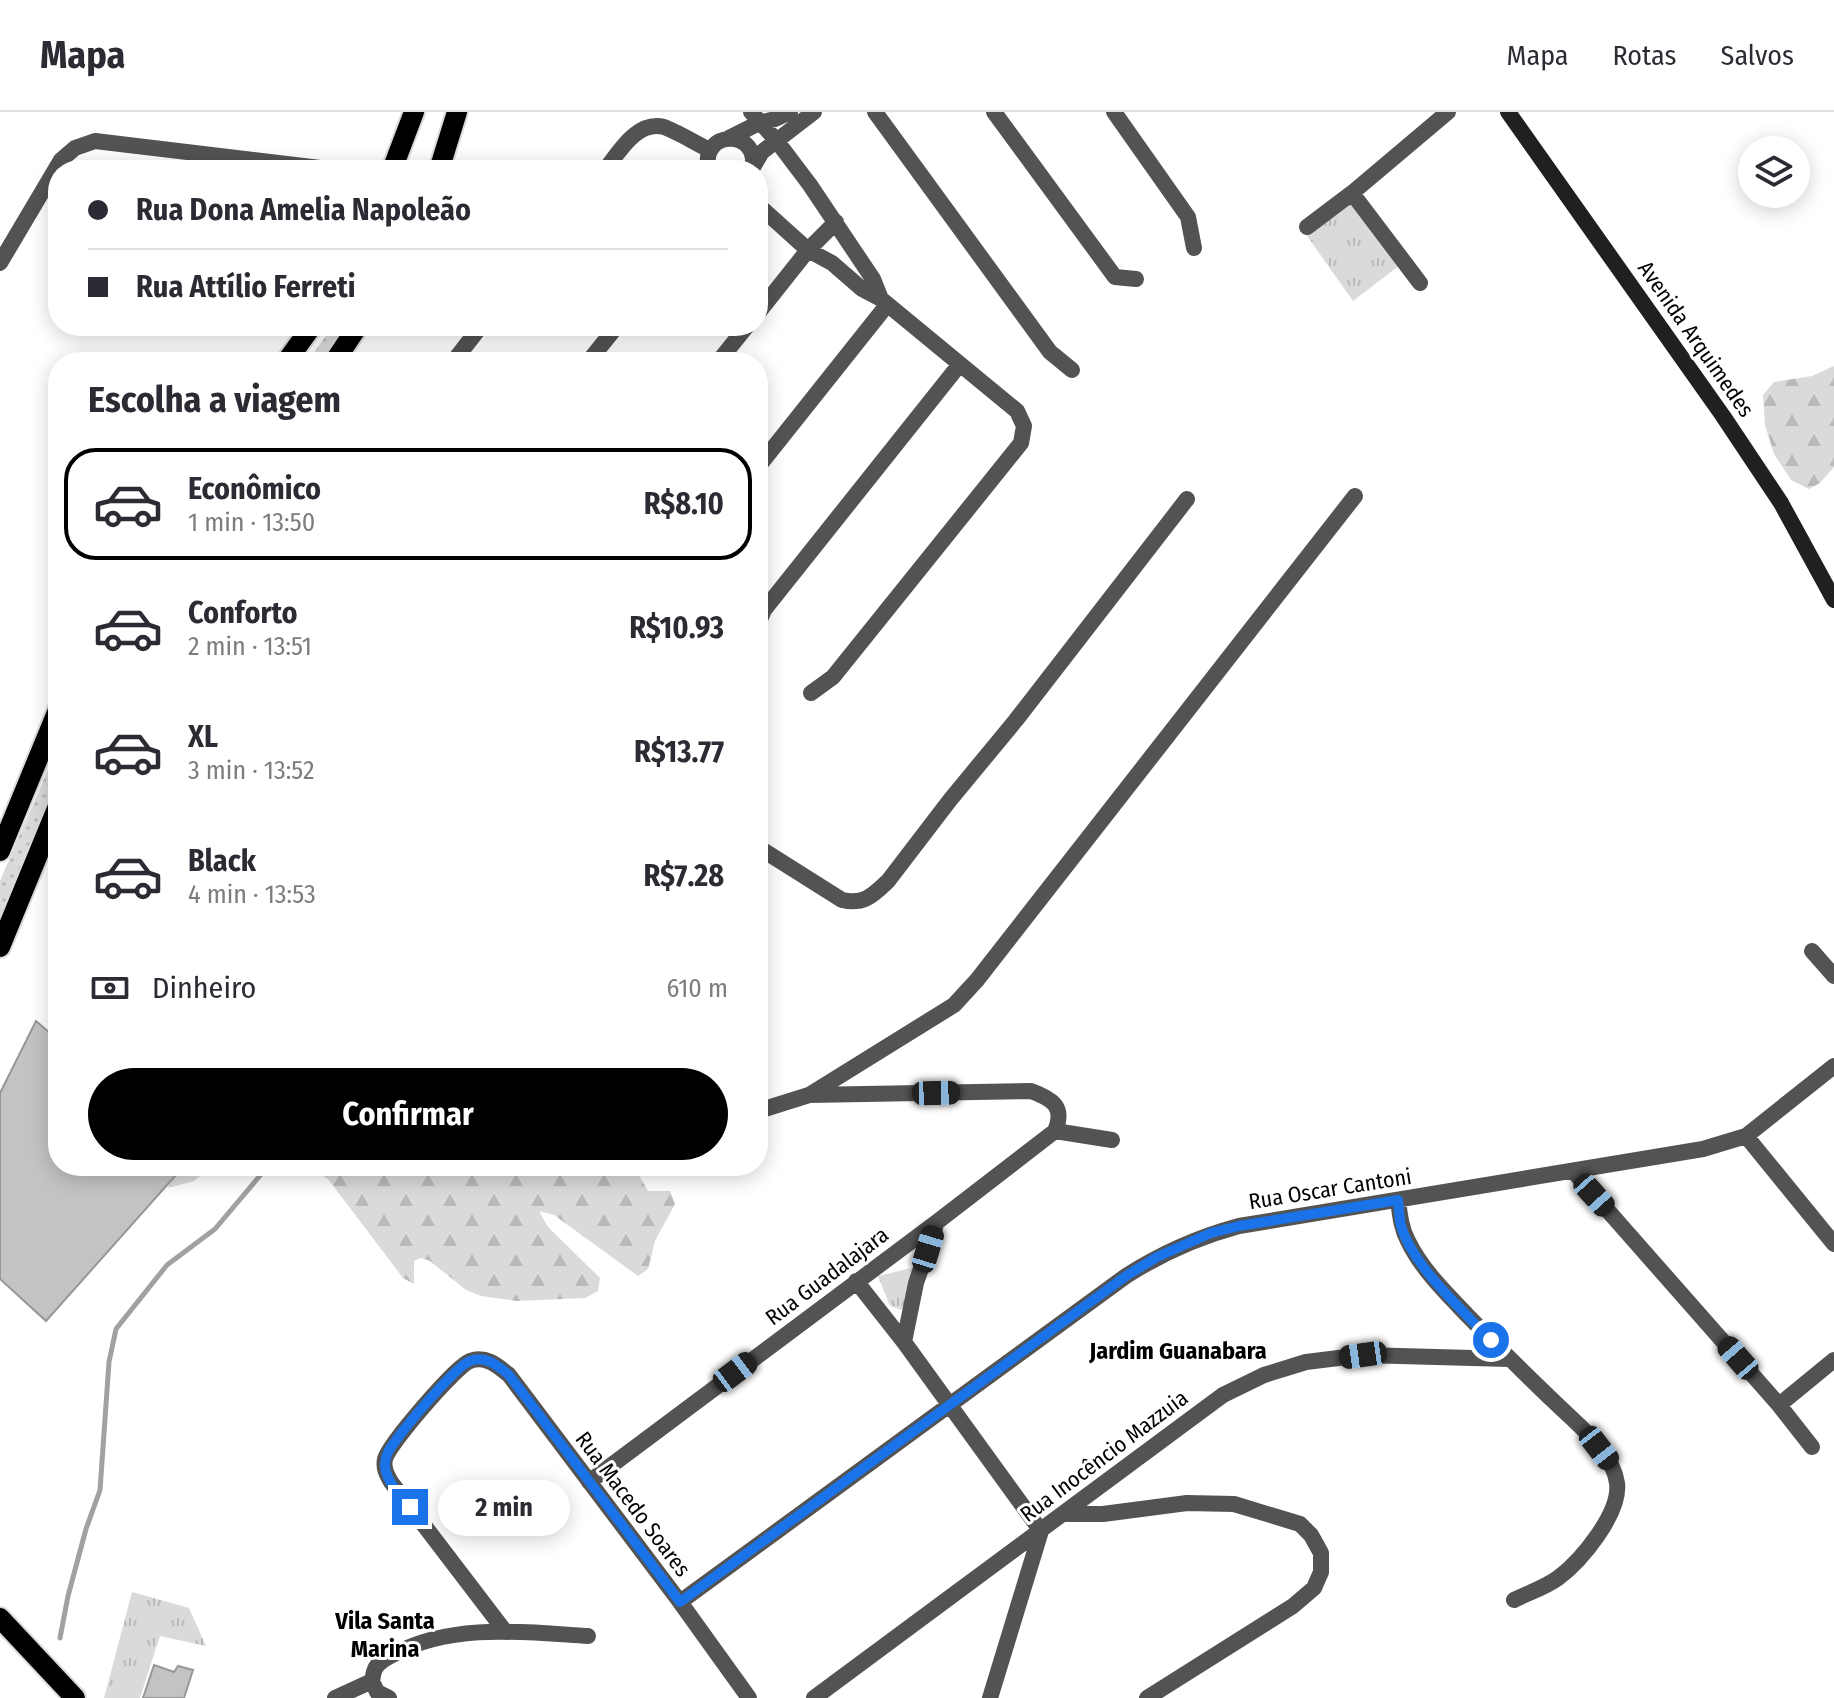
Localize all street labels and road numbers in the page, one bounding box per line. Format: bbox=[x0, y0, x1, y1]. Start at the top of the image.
street label: Avenida Arquimedes bbox=[1632, 256, 1760, 422]
street label: Rua Oscar Cantoni bbox=[1247, 1163, 1413, 1215]
street label: Rua Guadalajara bbox=[760, 1221, 894, 1331]
street label: Rua Inocêncio Mazzuia bbox=[1015, 1384, 1193, 1528]
street label: Rua Macedo Soares bbox=[570, 1426, 696, 1582]

